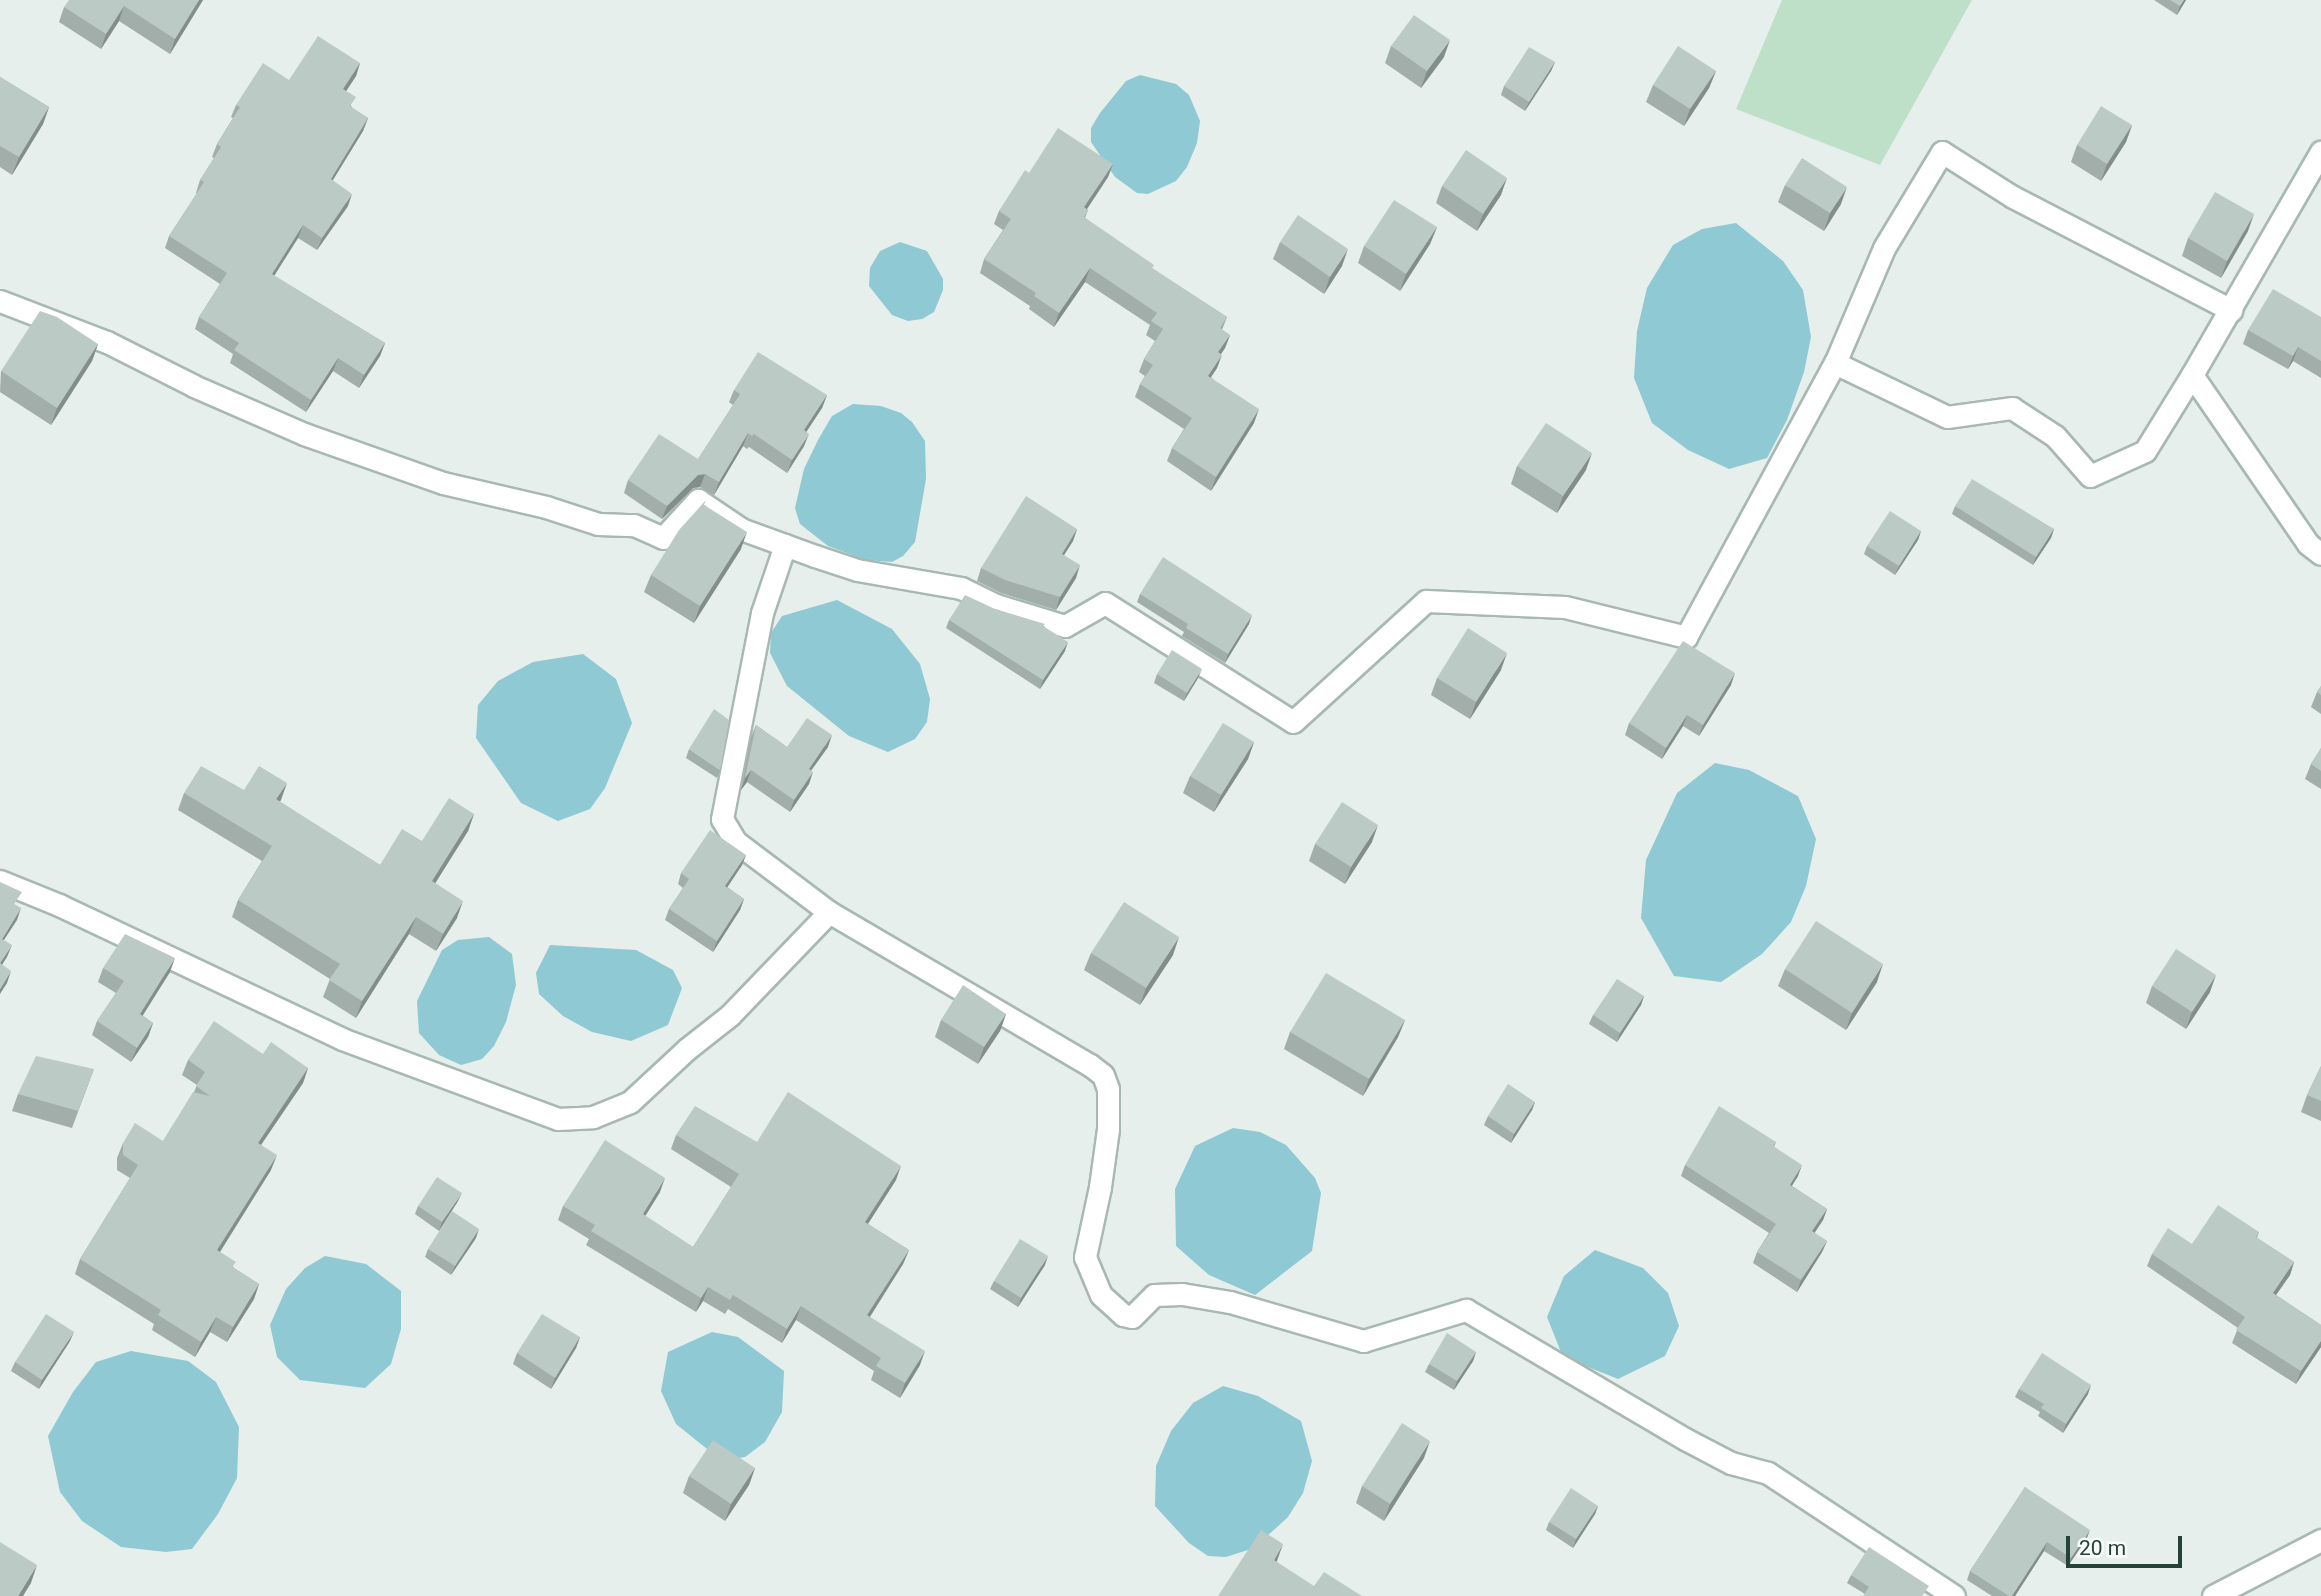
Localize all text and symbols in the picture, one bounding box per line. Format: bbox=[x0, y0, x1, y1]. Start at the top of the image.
scale bar bbox=[2069, 1522, 2184, 1566]
text: 20 m bbox=[2079, 1536, 2126, 1560]

